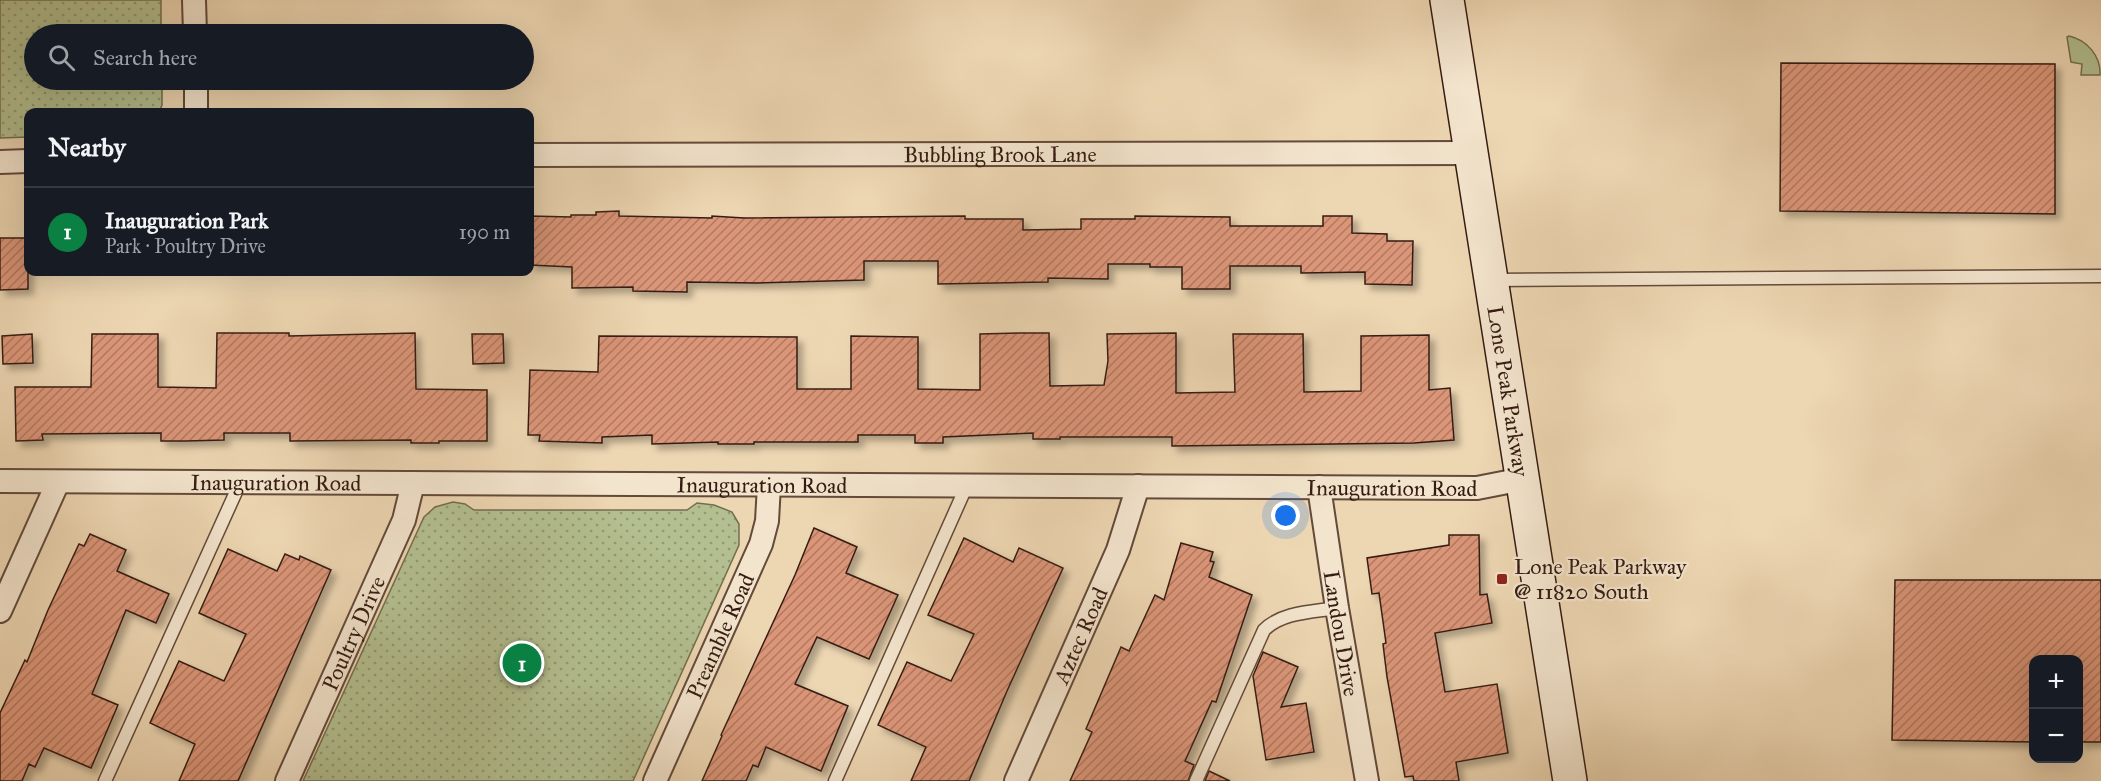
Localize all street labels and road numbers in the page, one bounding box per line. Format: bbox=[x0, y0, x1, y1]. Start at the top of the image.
street label: Bubbling Brook Lane bbox=[903, 140, 1097, 168]
street label: Lone Peak Parkway bbox=[1482, 304, 1535, 479]
street label: Inauguration Road bbox=[191, 468, 361, 496]
street label: Inauguration Road bbox=[677, 471, 847, 499]
street label: Inauguration Road bbox=[1307, 474, 1477, 502]
street label: Preamble Road bbox=[680, 569, 760, 703]
street label: Landou Drive bbox=[1318, 569, 1366, 698]
street label: Poultry Drive bbox=[316, 572, 391, 695]
street label: Aztec Road bbox=[1047, 583, 1113, 689]

